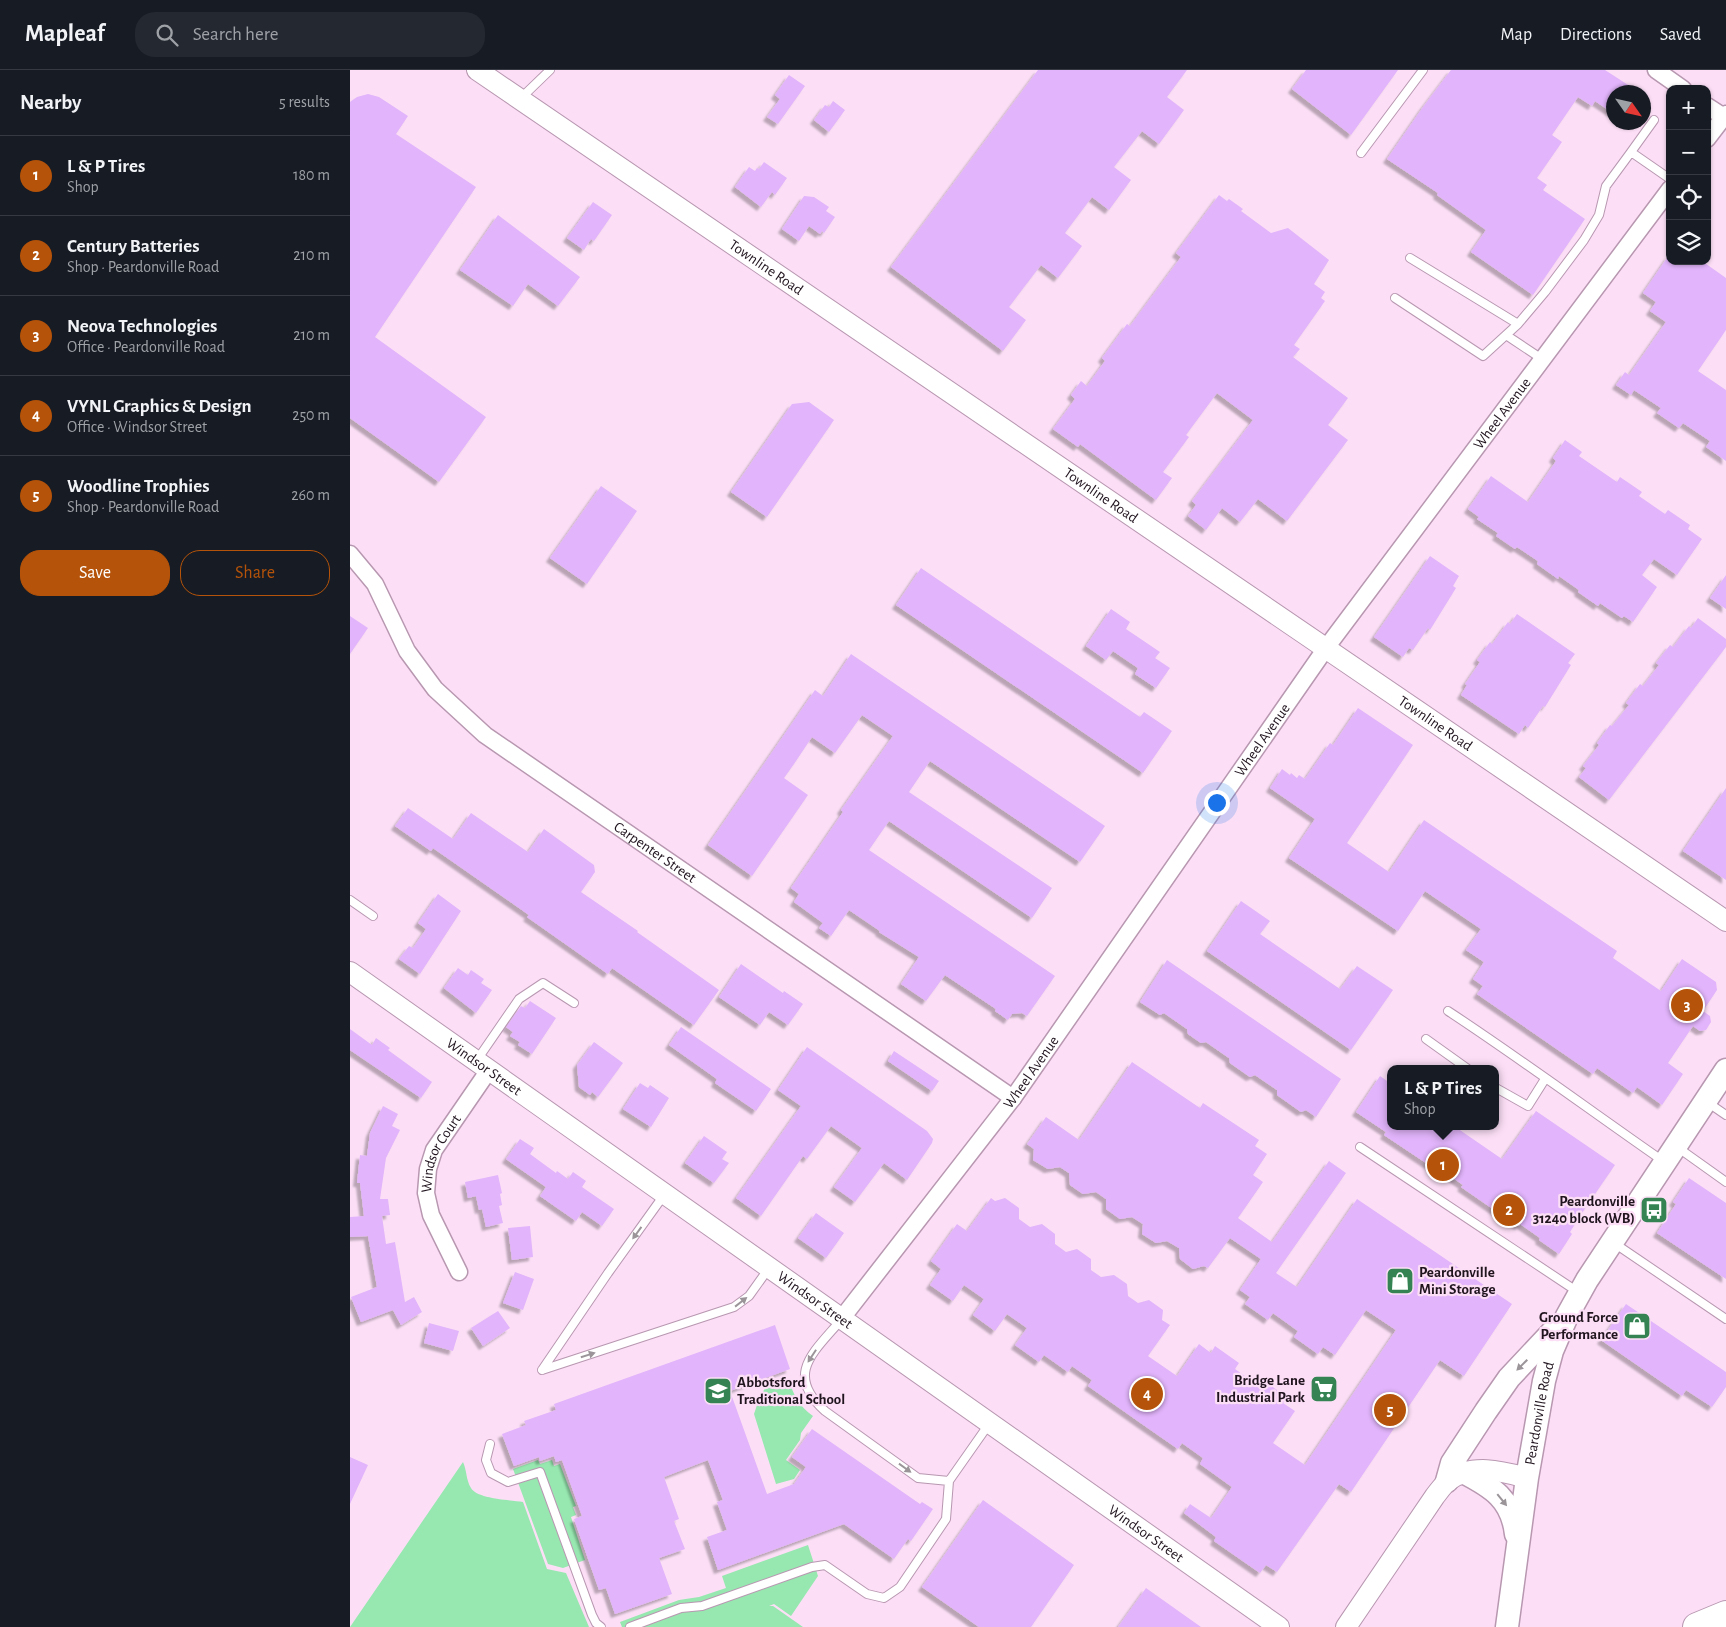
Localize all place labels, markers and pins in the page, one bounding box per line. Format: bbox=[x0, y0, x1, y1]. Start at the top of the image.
pin: 3 bbox=[1671, 986, 1703, 1024]
pin: 1 bbox=[1427, 1146, 1459, 1184]
pin: 2 bbox=[1493, 1191, 1525, 1229]
place label: Peardonville 31240 block (WB) bbox=[1533, 1194, 1635, 1226]
bus stop icon: Peardonville 31240 block (WB) bbox=[1639, 1195, 1669, 1225]
place label: Peardonville Mini Storage bbox=[1419, 1265, 1496, 1297]
shop icon: Peardonville Mini Storage bbox=[1385, 1266, 1415, 1296]
place label: Ground Force Performance bbox=[1539, 1310, 1618, 1342]
shop icon: Ground Force Performance bbox=[1622, 1311, 1652, 1341]
place label: Bridge Lane Industrial Park bbox=[1216, 1373, 1306, 1405]
supermarket icon: Bridge Lane Industrial Park bbox=[1309, 1374, 1339, 1404]
place label: Abbotsford Traditional School bbox=[737, 1375, 845, 1407]
pin: 4 bbox=[1131, 1375, 1163, 1413]
school or university icon: Abbotsford Traditional School bbox=[703, 1376, 733, 1406]
pin: 5 bbox=[1374, 1391, 1406, 1429]

